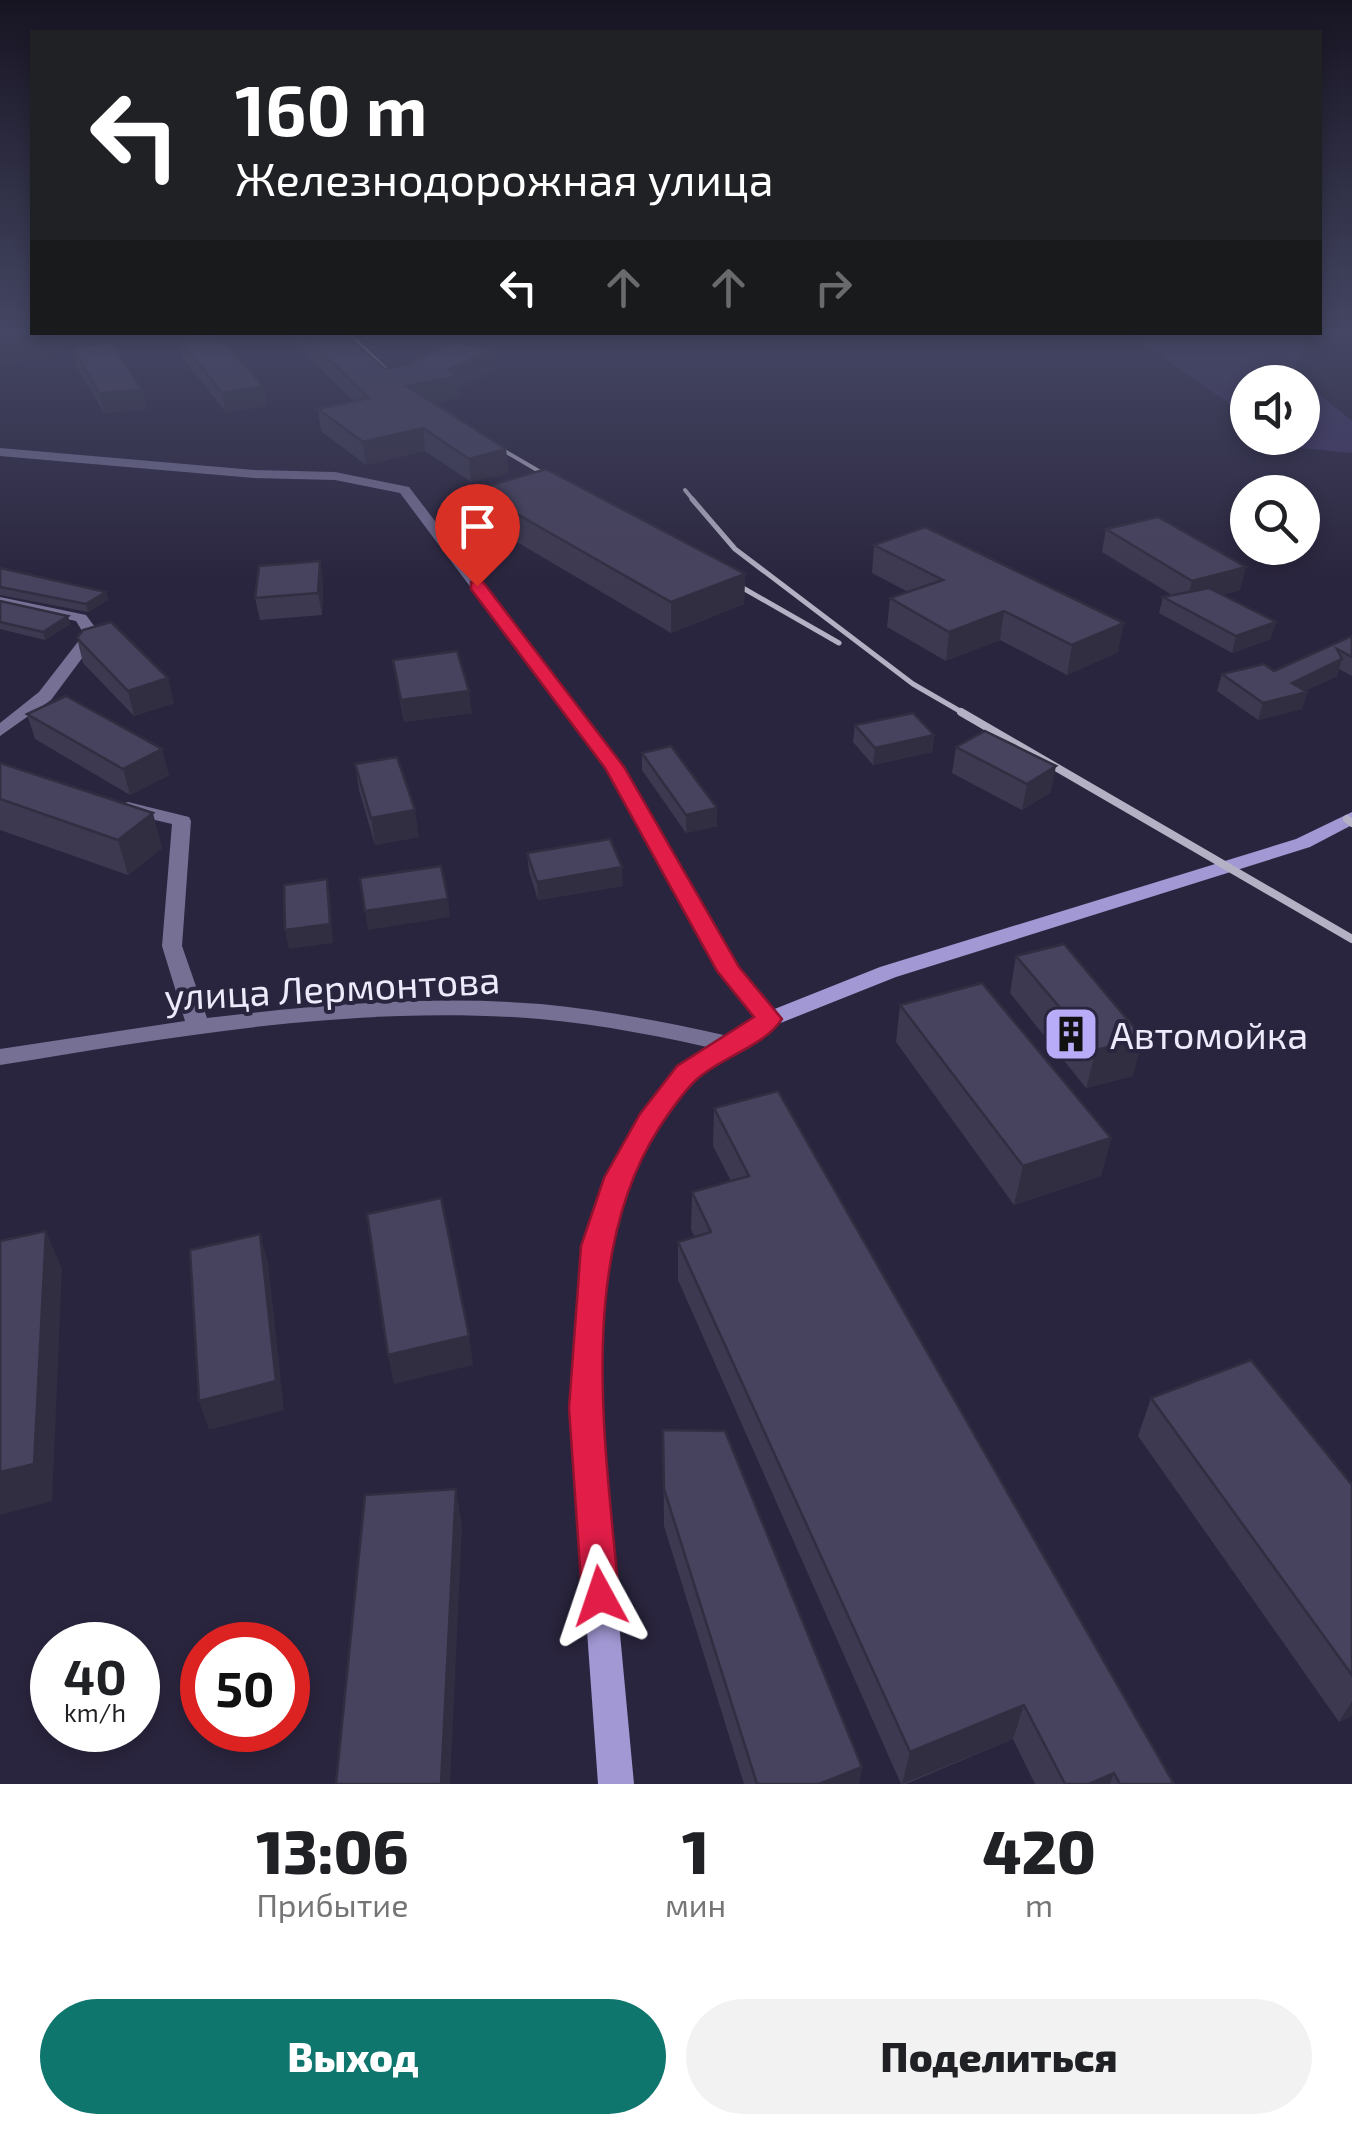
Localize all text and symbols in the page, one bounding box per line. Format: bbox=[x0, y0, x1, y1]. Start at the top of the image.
text: 160 m bbox=[235, 66, 428, 150]
icon: left bbox=[70, 70, 200, 200]
text: Железнодорожная улица bbox=[235, 151, 773, 205]
icon: left bbox=[491, 260, 546, 315]
icon: ahead bbox=[596, 260, 651, 315]
icon: ahead bbox=[701, 260, 756, 315]
icon: right bbox=[806, 260, 861, 315]
map controls bbox=[1230, 365, 1320, 565]
button: sound bbox=[1230, 365, 1320, 455]
button: search bbox=[1230, 475, 1320, 565]
pin bbox=[435, 484, 520, 587]
icon: arrive bbox=[450, 499, 505, 554]
street label: улица Лермонтова bbox=[163, 955, 501, 1019]
building icon: Автомойка bbox=[1041, 1004, 1101, 1064]
place label: Автомойка bbox=[1110, 1011, 1308, 1057]
position arrow bbox=[548, 1544, 652, 1648]
speed limit sign: 50 bbox=[180, 1622, 310, 1752]
text: 40 bbox=[63, 1645, 127, 1705]
text: km/h bbox=[64, 1697, 126, 1727]
text: 13:06 bbox=[256, 1814, 409, 1886]
text: 1 bbox=[682, 1814, 709, 1886]
text: 420 bbox=[983, 1814, 1096, 1886]
text: Прибытие bbox=[256, 1885, 408, 1923]
text: мин bbox=[665, 1885, 726, 1923]
text: m bbox=[1025, 1885, 1053, 1923]
button: Выход bbox=[40, 1999, 666, 2114]
button: Поделиться bbox=[686, 1999, 1312, 2114]

